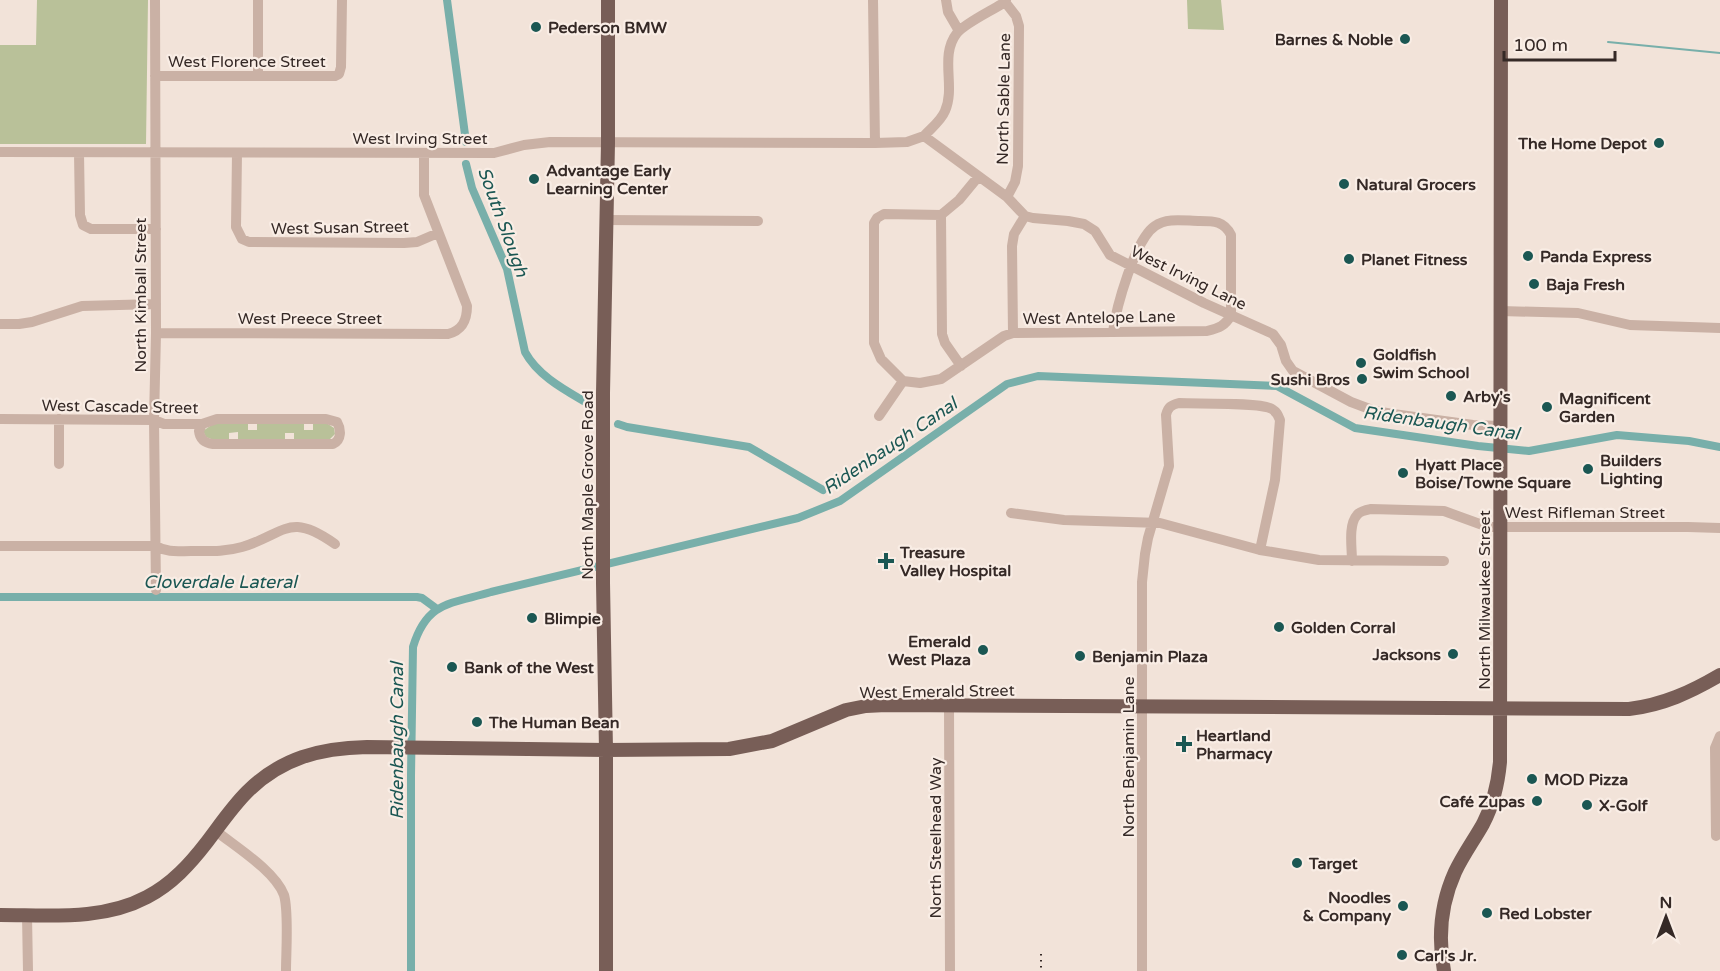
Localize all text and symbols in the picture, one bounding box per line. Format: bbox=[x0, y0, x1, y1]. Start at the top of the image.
place label: Pederson BMW bbox=[548, 18, 668, 38]
marker: Pederson BMW bbox=[529, 20, 543, 34]
scale bar bbox=[1504, 24, 1615, 62]
place label: Barnes & Noble bbox=[1275, 30, 1393, 50]
marker: Barnes & Noble bbox=[1398, 32, 1412, 46]
street label: North Sable Lane bbox=[993, 33, 1015, 165]
text: 100 m bbox=[1513, 34, 1568, 56]
street label: West Florence Street bbox=[168, 52, 326, 72]
street label: West Irving Street bbox=[352, 129, 488, 149]
place label: The Home Depot bbox=[1517, 134, 1648, 154]
marker: The Home Depot bbox=[1652, 136, 1666, 150]
place label: Advantage Early Learning Center bbox=[546, 161, 671, 199]
water label: South Slough bbox=[473, 164, 533, 281]
marker: Advantage Early Learning Center bbox=[527, 172, 541, 186]
place label: Natural Grocers bbox=[1356, 175, 1476, 195]
marker: Natural Grocers bbox=[1337, 177, 1351, 191]
street label: West Susan Street bbox=[271, 217, 409, 239]
street label: North Kimball Street bbox=[131, 218, 151, 372]
street label: West Irving Lane bbox=[1127, 241, 1250, 315]
place label: Panda Express bbox=[1540, 247, 1652, 267]
marker: Panda Express bbox=[1521, 249, 1535, 263]
place label: Planet Fitness bbox=[1361, 250, 1468, 270]
marker: Planet Fitness bbox=[1342, 252, 1356, 266]
place label: Baja Fresh bbox=[1546, 275, 1625, 295]
marker: Baja Fresh bbox=[1527, 277, 1541, 291]
street label: West Antelope Lane bbox=[1022, 307, 1176, 329]
street label: West Preece Street bbox=[238, 309, 382, 329]
place label: Goldfish Swim School bbox=[1373, 345, 1469, 383]
marker: Goldfish Swim School bbox=[1354, 356, 1368, 370]
place label: Sushi Bros bbox=[1271, 370, 1350, 390]
marker: Sushi Bros bbox=[1355, 372, 1369, 386]
place label: Arby's bbox=[1463, 387, 1511, 407]
marker: Arby's bbox=[1444, 389, 1458, 403]
place label: Magnificent Garden bbox=[1559, 389, 1652, 427]
street label: North Maple Grove Road bbox=[578, 390, 598, 580]
water label: Ridenbaugh Canal bbox=[819, 391, 963, 499]
street label: West Cascade Street bbox=[41, 396, 199, 418]
marker: Magnificent Garden bbox=[1540, 400, 1554, 414]
water label: Ridenbaugh Canal bbox=[1362, 401, 1523, 445]
place label: Builders Lighting bbox=[1600, 451, 1663, 489]
place label: Hyatt Place Boise/Towne Square bbox=[1415, 455, 1571, 493]
marker: Builders Lighting bbox=[1581, 462, 1595, 476]
marker: Hyatt Place Boise/Towne Square bbox=[1396, 466, 1410, 480]
street label: West Rifleman Street bbox=[1505, 503, 1665, 523]
street label: North Milwaukee Street bbox=[1475, 510, 1495, 690]
place label: Treasure Valley Hospital bbox=[899, 543, 1011, 581]
marker: Treasure Valley Hospital bbox=[877, 552, 895, 570]
water label: Cloverdale Lateral bbox=[143, 571, 299, 593]
place label: Blimpie bbox=[544, 609, 601, 629]
marker: Blimpie bbox=[525, 611, 539, 625]
place label: Golden Corral bbox=[1291, 618, 1396, 638]
marker: Golden Corral bbox=[1272, 620, 1286, 634]
place label: Emerald West Plaza bbox=[888, 632, 971, 670]
marker: Emerald West Plaza bbox=[976, 643, 990, 657]
place label: Jacksons bbox=[1372, 645, 1441, 665]
place label: Benjamin Plaza bbox=[1092, 647, 1208, 667]
marker: Jacksons bbox=[1446, 647, 1460, 661]
marker: Benjamin Plaza bbox=[1073, 649, 1087, 663]
place label: Bank of the West bbox=[464, 658, 595, 678]
water label: Ridenbaugh Canal bbox=[386, 660, 408, 820]
marker: Bank of the West bbox=[445, 660, 459, 674]
street label: North Benjamin Lane bbox=[1119, 677, 1139, 837]
street label: West Emerald Street bbox=[859, 681, 1015, 703]
place label: The Human Bean bbox=[488, 713, 620, 733]
marker: The Human Bean bbox=[470, 715, 484, 729]
place label: Heartland Pharmacy bbox=[1196, 726, 1273, 764]
marker: Heartland Pharmacy bbox=[1177, 737, 1191, 751]
street label: North Steelhead Way bbox=[926, 757, 946, 919]
place label: MOD Pizza bbox=[1544, 770, 1628, 790]
marker: MOD Pizza bbox=[1525, 772, 1539, 786]
place label: Café Zupas bbox=[1440, 792, 1525, 812]
marker: Café Zupas bbox=[1530, 794, 1544, 808]
place label: X-Golf bbox=[1599, 796, 1649, 816]
marker: X-Golf bbox=[1580, 798, 1594, 812]
place label: Target bbox=[1308, 854, 1358, 874]
marker: Target bbox=[1290, 856, 1304, 870]
north arrow bbox=[1636, 887, 1696, 947]
place label: Noodles & Company bbox=[1303, 888, 1391, 926]
text: N bbox=[1660, 893, 1672, 913]
marker: Noodles & Company bbox=[1396, 899, 1410, 913]
place label: Red Lobster bbox=[1499, 904, 1592, 924]
marker: Red Lobster bbox=[1480, 906, 1494, 920]
place label: Carl's Jr. bbox=[1414, 946, 1477, 966]
marker: Carl's Jr. bbox=[1395, 948, 1409, 962]

